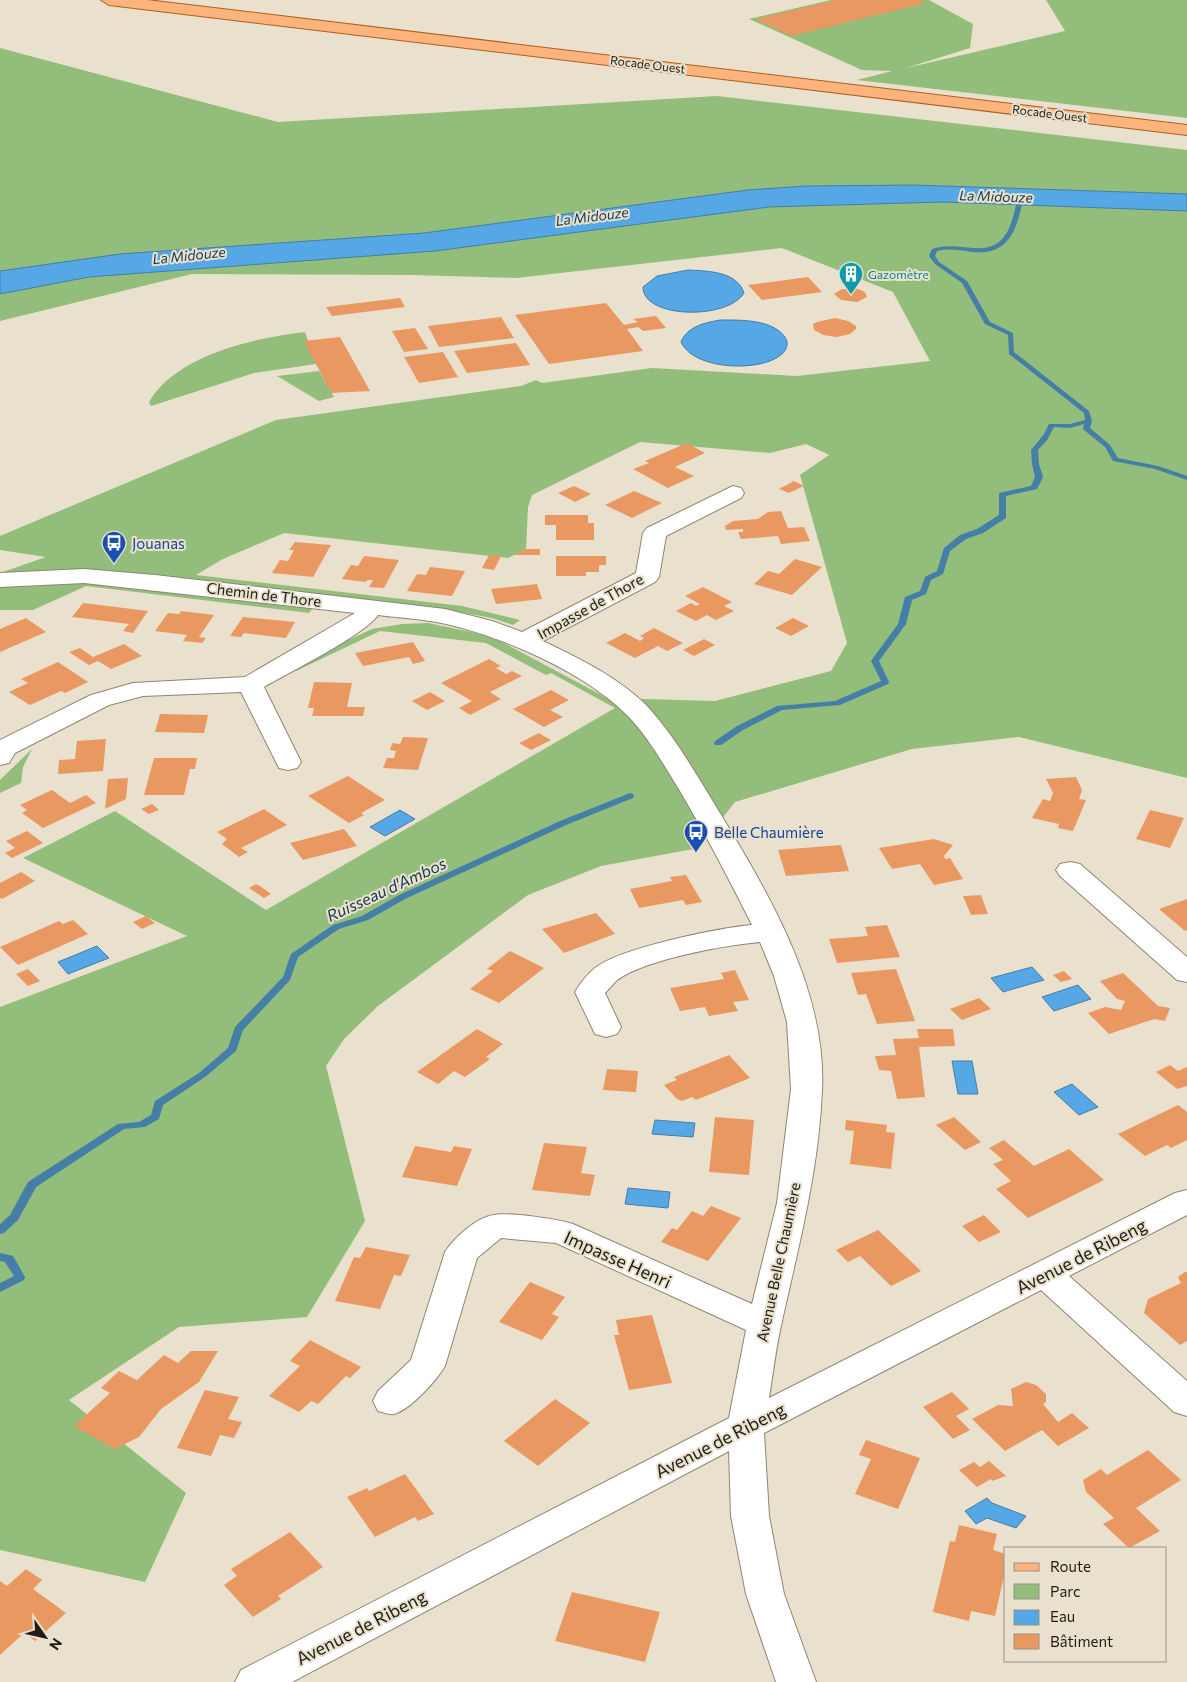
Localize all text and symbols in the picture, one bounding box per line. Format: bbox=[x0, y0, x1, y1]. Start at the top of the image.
street label: Rocade Ouest bbox=[610, 52, 687, 76]
street label: Rocade Ouest bbox=[1012, 101, 1089, 125]
water label: La Midouze bbox=[959, 186, 1034, 206]
water label: La Midouze bbox=[554, 203, 630, 229]
water label: La Midouze bbox=[152, 243, 227, 267]
building icon: Gazomètre bbox=[838, 261, 864, 295]
place label: Gazomètre bbox=[868, 267, 929, 281]
bus stop icon: Jouanas bbox=[101, 530, 127, 564]
place label: Jouanas bbox=[132, 534, 185, 552]
street label: Impasse de Thore bbox=[534, 569, 646, 643]
street label: Chemin de Thore bbox=[206, 578, 322, 610]
bus stop icon: Belle Chaumière bbox=[683, 819, 709, 853]
place label: Belle Chaumière bbox=[714, 823, 824, 841]
water label: Ruisseau d'Ambos bbox=[323, 853, 449, 925]
street label: Avenue Belle Chaumière bbox=[752, 1181, 804, 1343]
street label: Avenue de Ribeng bbox=[1012, 1213, 1150, 1298]
street label: Impasse Henri bbox=[561, 1226, 675, 1292]
street label: Avenue de Ribeng bbox=[651, 1397, 789, 1482]
legend bbox=[1004, 1547, 1167, 1662]
text: Route bbox=[1050, 1557, 1091, 1575]
text: Parc bbox=[1050, 1582, 1080, 1600]
street label: Avenue de Ribeng bbox=[292, 1584, 430, 1669]
text: Eau bbox=[1050, 1607, 1075, 1625]
north arrow bbox=[20, 1612, 70, 1662]
text: Bâtiment bbox=[1050, 1632, 1113, 1650]
text: N bbox=[46, 1635, 66, 1654]

